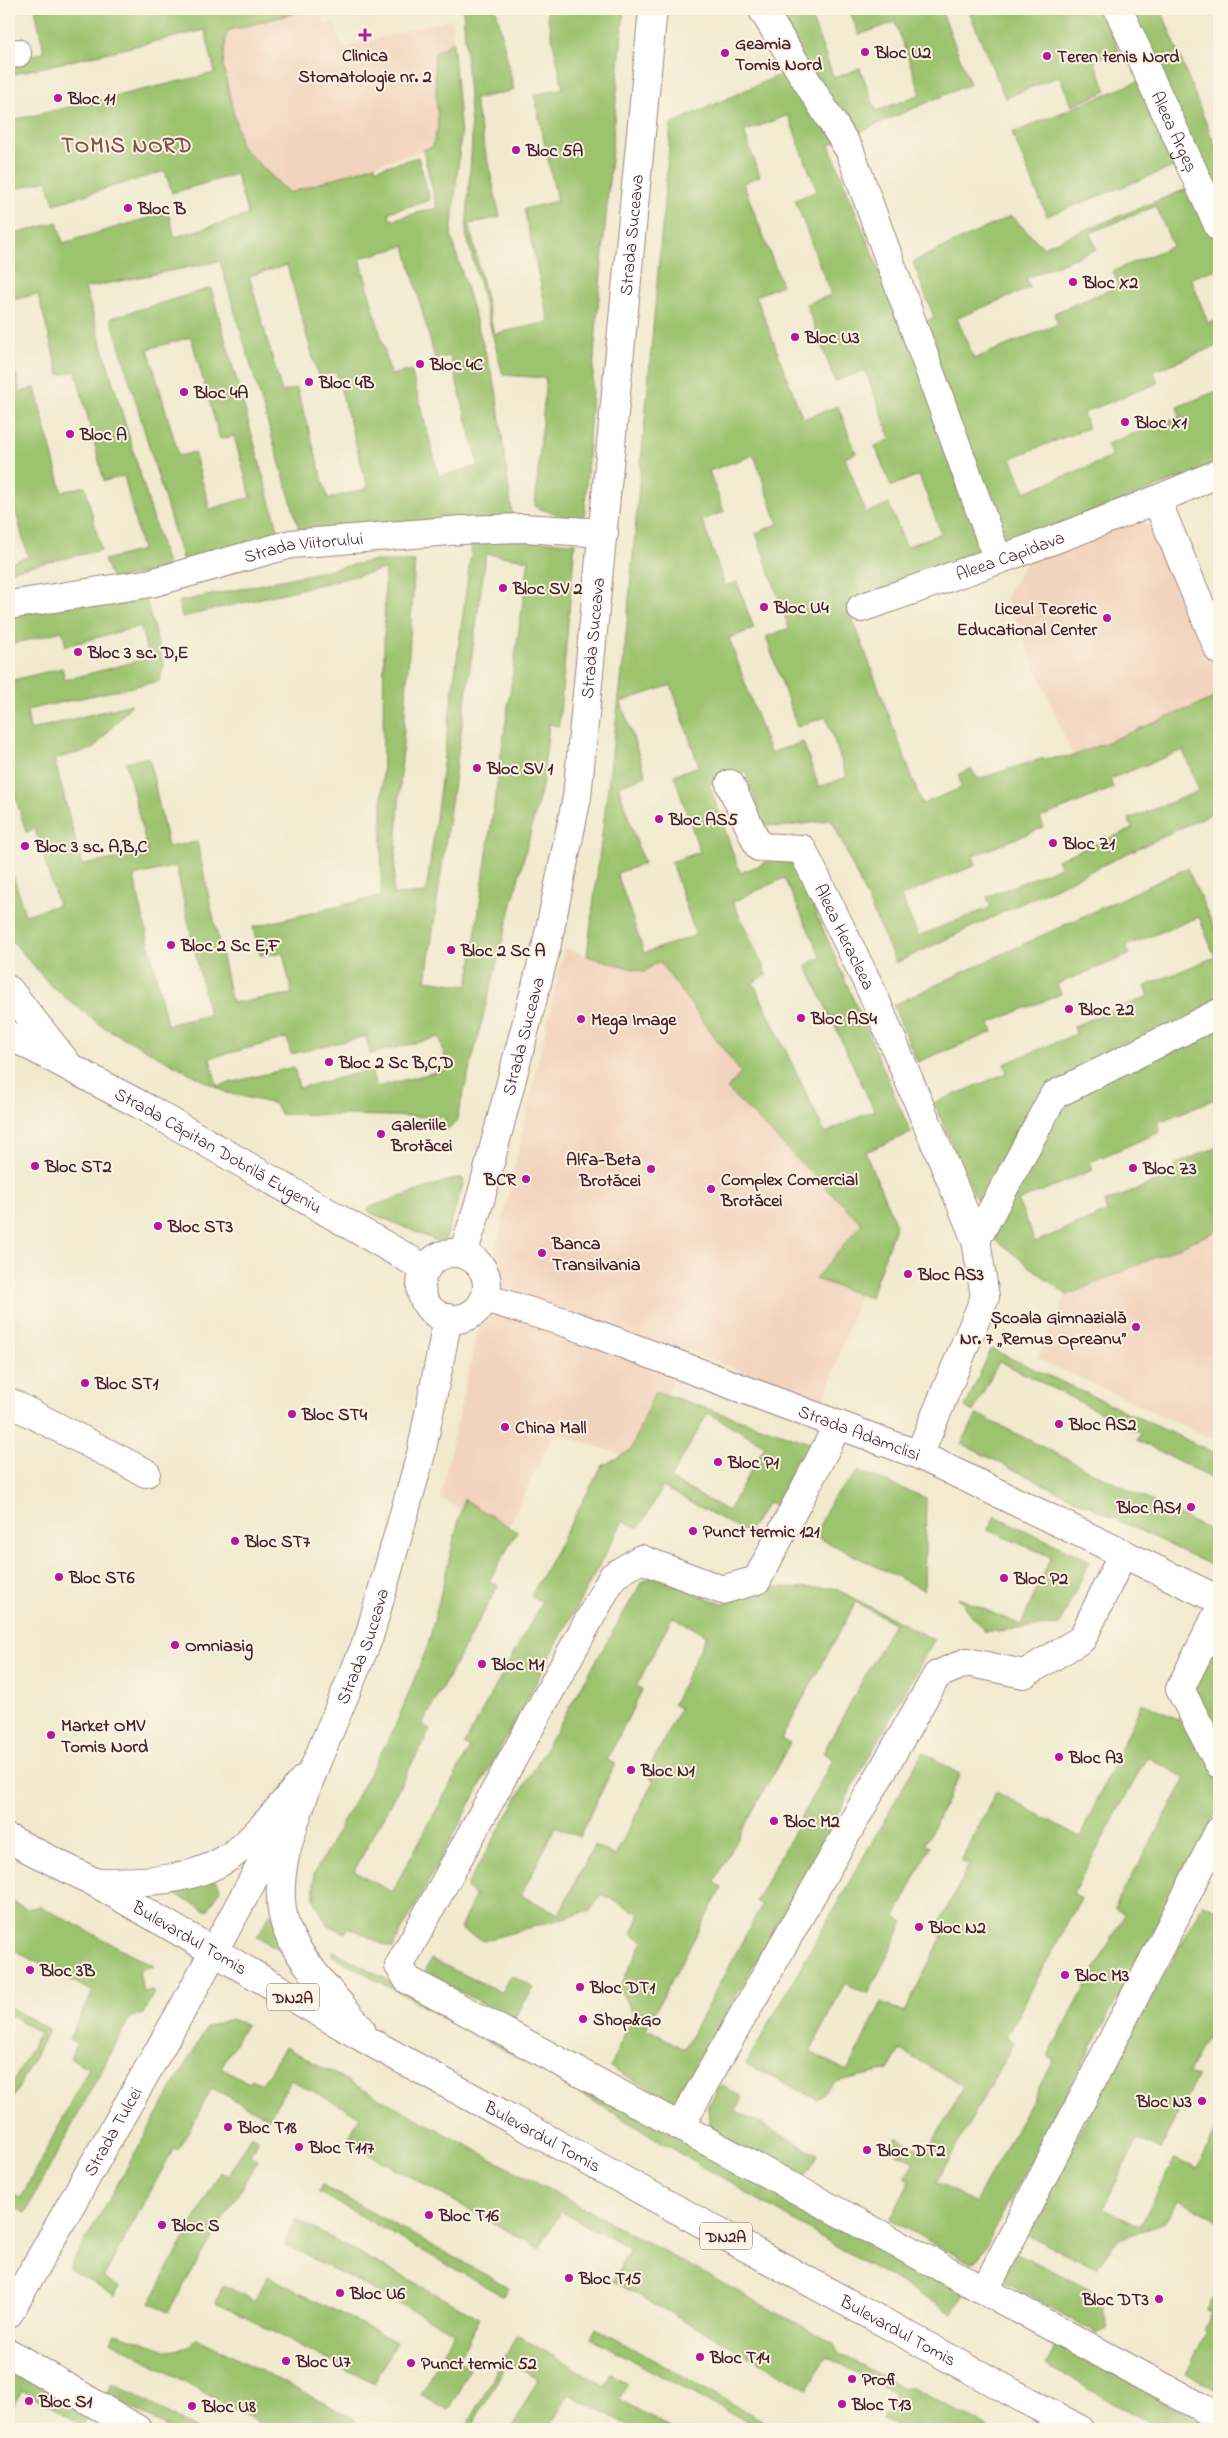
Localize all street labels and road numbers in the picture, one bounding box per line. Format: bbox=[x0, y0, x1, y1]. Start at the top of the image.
street label: Aleea Argeș bbox=[1143, 88, 1203, 177]
street label: Strada Suceava bbox=[614, 173, 652, 297]
street label: Aleea Capidava bbox=[953, 526, 1069, 589]
street label: Strada Viitorului bbox=[241, 527, 364, 571]
street label: Strada Suceava bbox=[576, 576, 613, 700]
street label: Aleea Heracleea bbox=[806, 880, 880, 995]
street label: Strada Suceava bbox=[497, 975, 553, 1099]
street label: Strada Căpitan Dobrilă Eugeniu bbox=[109, 1082, 326, 1221]
street label: Strada Adamclisi bbox=[794, 1400, 924, 1469]
street label: Strada Suceava bbox=[331, 1586, 397, 1709]
street label: Bulevardul Tomis bbox=[126, 1895, 251, 1983]
road number: DN2A bbox=[267, 1984, 319, 2010]
street label: Strada Tulcei bbox=[78, 2083, 150, 2182]
street label: Bulevardul Tomis bbox=[478, 2095, 605, 2180]
road number: DN2A bbox=[700, 2222, 752, 2250]
street label: Bulevardul Tomis bbox=[833, 2289, 960, 2374]

